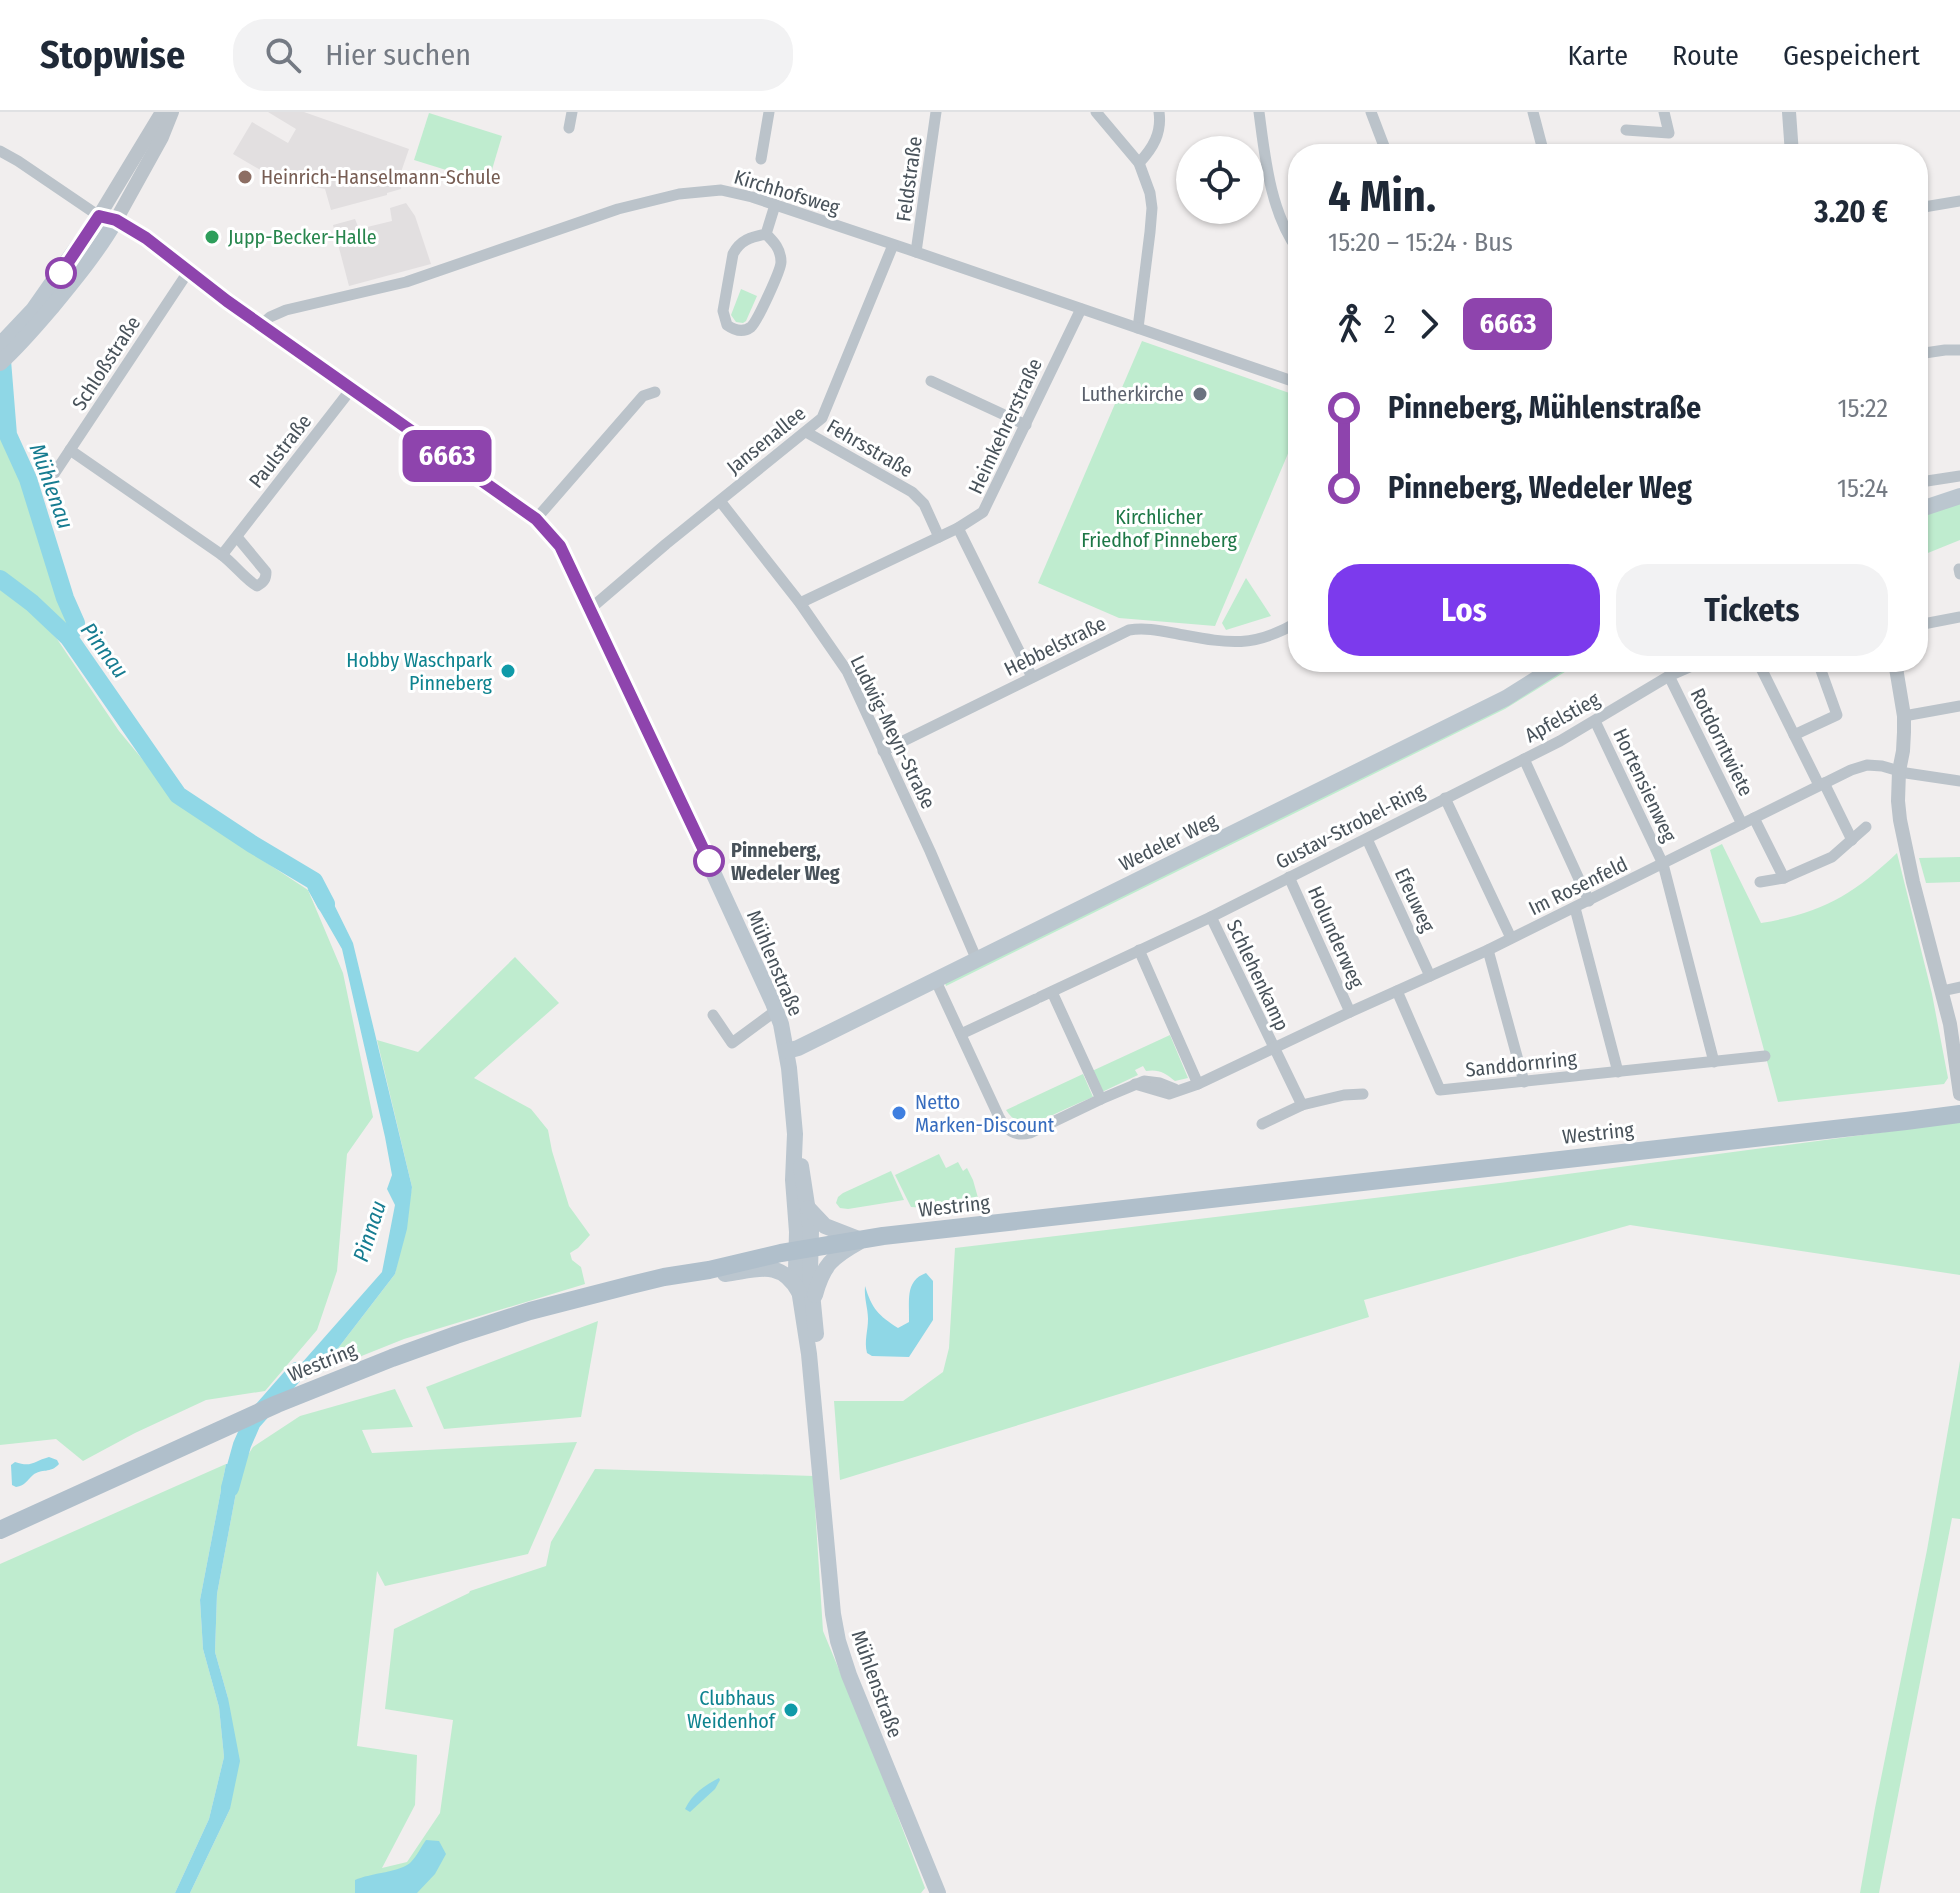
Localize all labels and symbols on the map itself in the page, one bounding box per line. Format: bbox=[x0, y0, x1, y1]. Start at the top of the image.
street label: Feldstraße bbox=[891, 135, 927, 223]
place label: Heinrich-Hanselmann-Schule bbox=[261, 165, 501, 189]
street label: Kirchhofsweg bbox=[731, 165, 843, 220]
marker: Heinrich-Hanselmann-Schule bbox=[236, 168, 254, 186]
place label: Jupp-Becker-Halle bbox=[228, 225, 377, 249]
marker: Jupp-Becker-Halle bbox=[203, 228, 221, 246]
unlabelled marker bbox=[46, 258, 76, 288]
street label: Schloßstraße bbox=[67, 311, 145, 415]
street label: Heimkehrerstraße bbox=[963, 354, 1047, 498]
place label: Lutherkirche bbox=[1081, 382, 1184, 406]
marker: Lutherkirche bbox=[1191, 385, 1209, 403]
street label: Jansenallee bbox=[722, 401, 810, 479]
street label: Paulstraße bbox=[244, 409, 316, 493]
street label: Fehrsstraße bbox=[823, 414, 917, 482]
line badge: 6663 bbox=[391, 430, 503, 482]
water label: Mühlenau bbox=[24, 440, 79, 533]
park label: Kirchlicher Friedhof Pinneberg bbox=[1081, 505, 1237, 552]
street label: Hebbelstraße bbox=[1000, 611, 1110, 681]
water label: Pinnau bbox=[75, 617, 134, 683]
place label: Hobby Waschpark Pinneberg bbox=[346, 648, 493, 695]
street label: Ludwig-Meyn-Straße bbox=[845, 651, 941, 813]
marker: Hobby Waschpark Pinneberg bbox=[499, 662, 517, 680]
street label: Rotdorntwiete bbox=[1686, 684, 1758, 800]
street label: Apfelstieg bbox=[1520, 686, 1604, 747]
street label: Hortensienweg bbox=[1608, 724, 1682, 846]
street label: Gustav-Strobel-Ring bbox=[1272, 778, 1429, 874]
street label: Wedeler Weg bbox=[1115, 808, 1221, 876]
place label: Pinneberg, Wedeler Weg bbox=[731, 838, 840, 885]
marker: Pinneberg, Wedeler Weg bbox=[694, 846, 724, 876]
street label: Im Rosenfeld bbox=[1525, 852, 1631, 920]
street label: Efeuweg bbox=[1390, 864, 1440, 936]
street label: Holunderweg bbox=[1303, 882, 1369, 992]
street label: Mühlenstraße bbox=[742, 906, 808, 1020]
street label: Schlehenkamp bbox=[1222, 916, 1294, 1034]
street label: Sanddornring bbox=[1464, 1046, 1578, 1082]
place label: Netto Marken-Discount bbox=[915, 1090, 1055, 1137]
marker: Netto Marken-Discount bbox=[890, 1104, 908, 1122]
street label: Westring bbox=[1561, 1117, 1636, 1149]
street label: Westring bbox=[917, 1190, 992, 1222]
water label: Pinnau bbox=[347, 1197, 392, 1265]
street label: Westring bbox=[284, 1337, 360, 1387]
street label: Mühlenstraße bbox=[846, 1627, 908, 1741]
place label: Clubhaus Weidenhof bbox=[687, 1686, 777, 1733]
marker: Clubhaus Weidenhof bbox=[782, 1701, 800, 1719]

